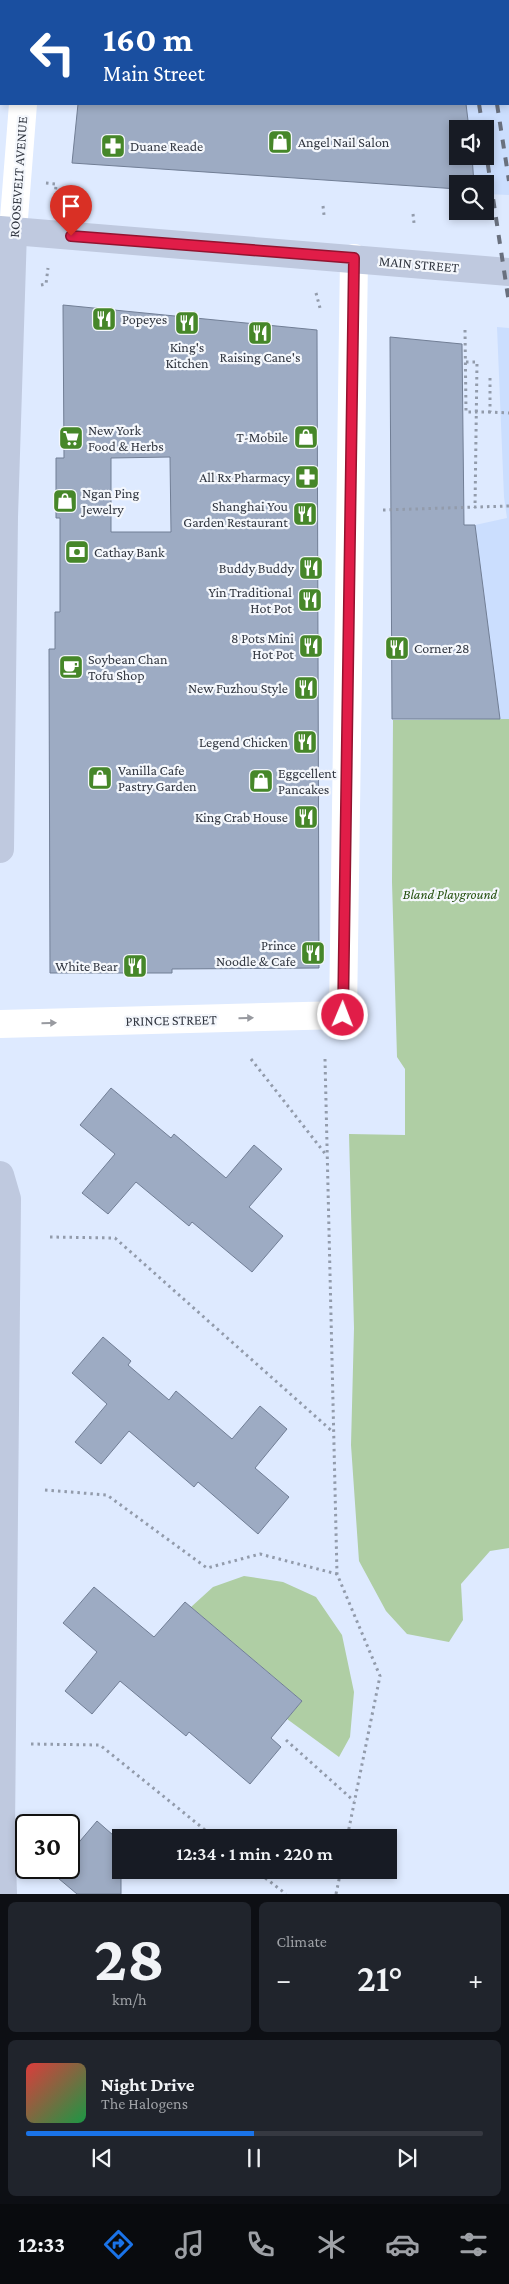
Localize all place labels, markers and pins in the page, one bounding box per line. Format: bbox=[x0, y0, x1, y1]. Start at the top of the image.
shop icon: Angel Nail Salon bbox=[267, 129, 293, 155]
pharmacy icon: Duane Reade bbox=[100, 133, 126, 159]
place label: Angel Nail Salon bbox=[298, 134, 390, 150]
place label: Duane Reade bbox=[130, 138, 203, 154]
pin bbox=[50, 185, 92, 236]
restaurant icon: Popeyes bbox=[91, 306, 117, 332]
restaurant icon: King's Kitchen bbox=[174, 310, 200, 336]
place label: Popeyes bbox=[122, 311, 167, 327]
restaurant icon: Raising Cane's bbox=[247, 320, 273, 346]
place label: King's Kitchen bbox=[165, 339, 209, 371]
place label: Raising Cane's bbox=[220, 349, 300, 365]
place label: New York Food & Herbs bbox=[88, 422, 164, 454]
shop icon: T-Mobile bbox=[293, 424, 319, 450]
supermarket icon: New York Food & Herbs bbox=[58, 425, 84, 451]
place label: T-Mobile bbox=[236, 429, 288, 445]
pharmacy icon: All Rx Pharmacy bbox=[294, 464, 320, 490]
place label: All Rx Pharmacy bbox=[199, 469, 291, 485]
place label: Ngan Ping Jewelry bbox=[80, 485, 140, 517]
shop icon: Ngan Ping Jewelry bbox=[52, 488, 78, 514]
place label: Shanghai You Garden Restaurant bbox=[183, 498, 289, 530]
restaurant icon: Shanghai You Garden Restaurant bbox=[292, 501, 318, 527]
bank icon: Cathay Bank bbox=[64, 539, 90, 565]
place label: Cathay Bank bbox=[94, 544, 165, 560]
restaurant icon: Buddy Buddy bbox=[298, 555, 324, 581]
place label: Buddy Buddy bbox=[219, 560, 295, 576]
place label: Yin Traditional Hot Pot bbox=[208, 584, 292, 616]
restaurant icon: Yin Traditional Hot Pot bbox=[297, 587, 323, 613]
place label: 8 Pots Mini Hot Pot bbox=[231, 630, 294, 662]
restaurant icon: 8 Pots Mini Hot Pot bbox=[298, 633, 324, 659]
restaurant icon: Corner 28 bbox=[384, 635, 410, 661]
place label: Corner 28 bbox=[414, 640, 470, 656]
place label: Soybean Chan Tofu Shop bbox=[88, 651, 168, 683]
cafe icon: Soybean Chan Tofu Shop bbox=[58, 654, 84, 680]
restaurant icon: New Fuzhou Style bbox=[293, 675, 319, 701]
place label: New Fuzhou Style bbox=[188, 680, 288, 696]
restaurant icon: Legend Chicken bbox=[292, 729, 318, 755]
place label: Legend Chicken bbox=[199, 734, 288, 750]
place label: Vanilla Cafe Pastry Garden bbox=[118, 762, 197, 794]
shop icon: Vanilla Cafe Pastry Garden bbox=[87, 765, 113, 791]
place label: Eggcellent Pancakes bbox=[278, 765, 337, 797]
shop icon: Eggcellent Pancakes bbox=[248, 768, 274, 794]
restaurant icon: King Crab House bbox=[293, 804, 319, 830]
place label: King Crab House bbox=[195, 809, 288, 825]
place label: Prince Noodle & Cafe bbox=[216, 937, 296, 969]
restaurant icon: Prince Noodle & Cafe bbox=[300, 940, 326, 966]
restaurant icon: White Bear bbox=[122, 953, 148, 979]
place label: White Bear bbox=[55, 958, 118, 974]

